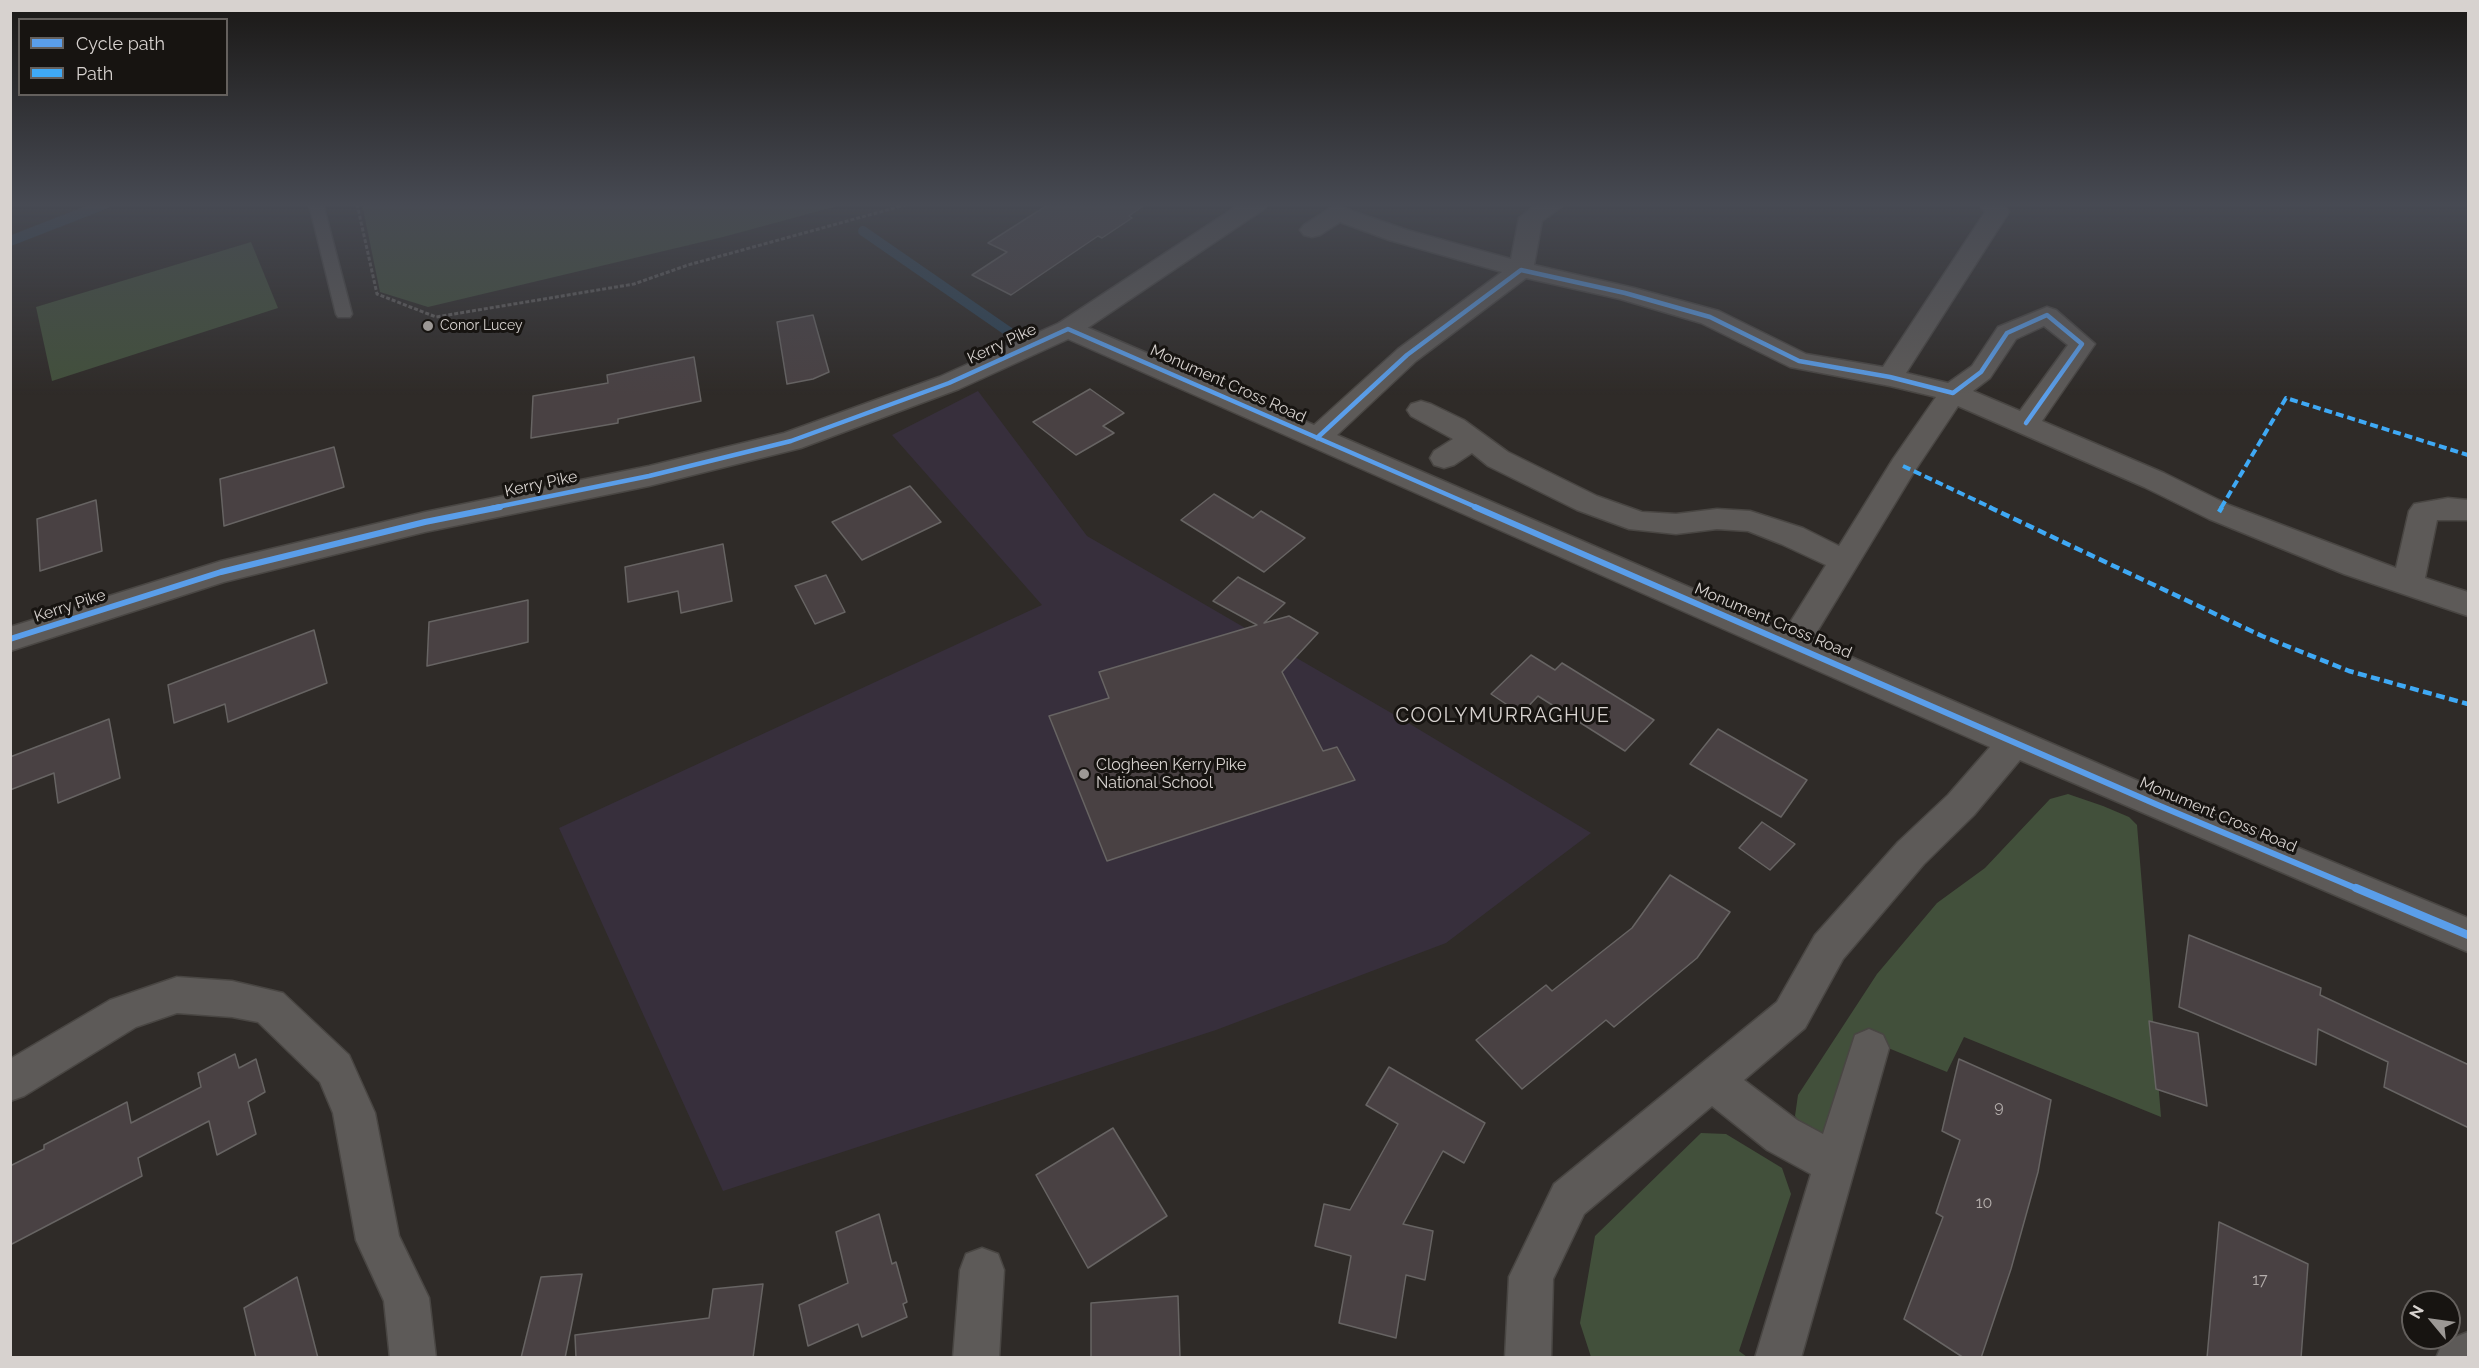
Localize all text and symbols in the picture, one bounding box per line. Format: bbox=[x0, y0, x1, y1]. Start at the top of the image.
legend bbox=[18, 18, 228, 96]
text: Cycle path bbox=[76, 33, 165, 54]
text: Path bbox=[76, 63, 113, 84]
place label: Conor Lucey bbox=[440, 318, 523, 334]
marker: Conor Lucey bbox=[421, 319, 435, 333]
street label: Kerry Pike bbox=[964, 320, 1040, 368]
street label: Monument Cross Road bbox=[1147, 341, 1309, 427]
street label: Kerry Pike bbox=[503, 467, 579, 501]
street label: Monument Cross Road bbox=[1692, 579, 1854, 663]
street label: Kerry Pike bbox=[32, 585, 108, 627]
district label: COOLYMURRAGHUE bbox=[1395, 704, 1611, 728]
place label: Clogheen Kerry Pike National School bbox=[1096, 755, 1246, 793]
marker: Clogheen Kerry Pike National School bbox=[1077, 767, 1091, 781]
street label: Monument Cross Road bbox=[2137, 773, 2299, 857]
house number: 9 bbox=[1994, 1097, 2004, 1117]
house number: 10 bbox=[1976, 1193, 1992, 1213]
house number: 17 bbox=[2252, 1270, 2268, 1290]
north arrow bbox=[2401, 1290, 2461, 1350]
text: N bbox=[2405, 1302, 2428, 1322]

